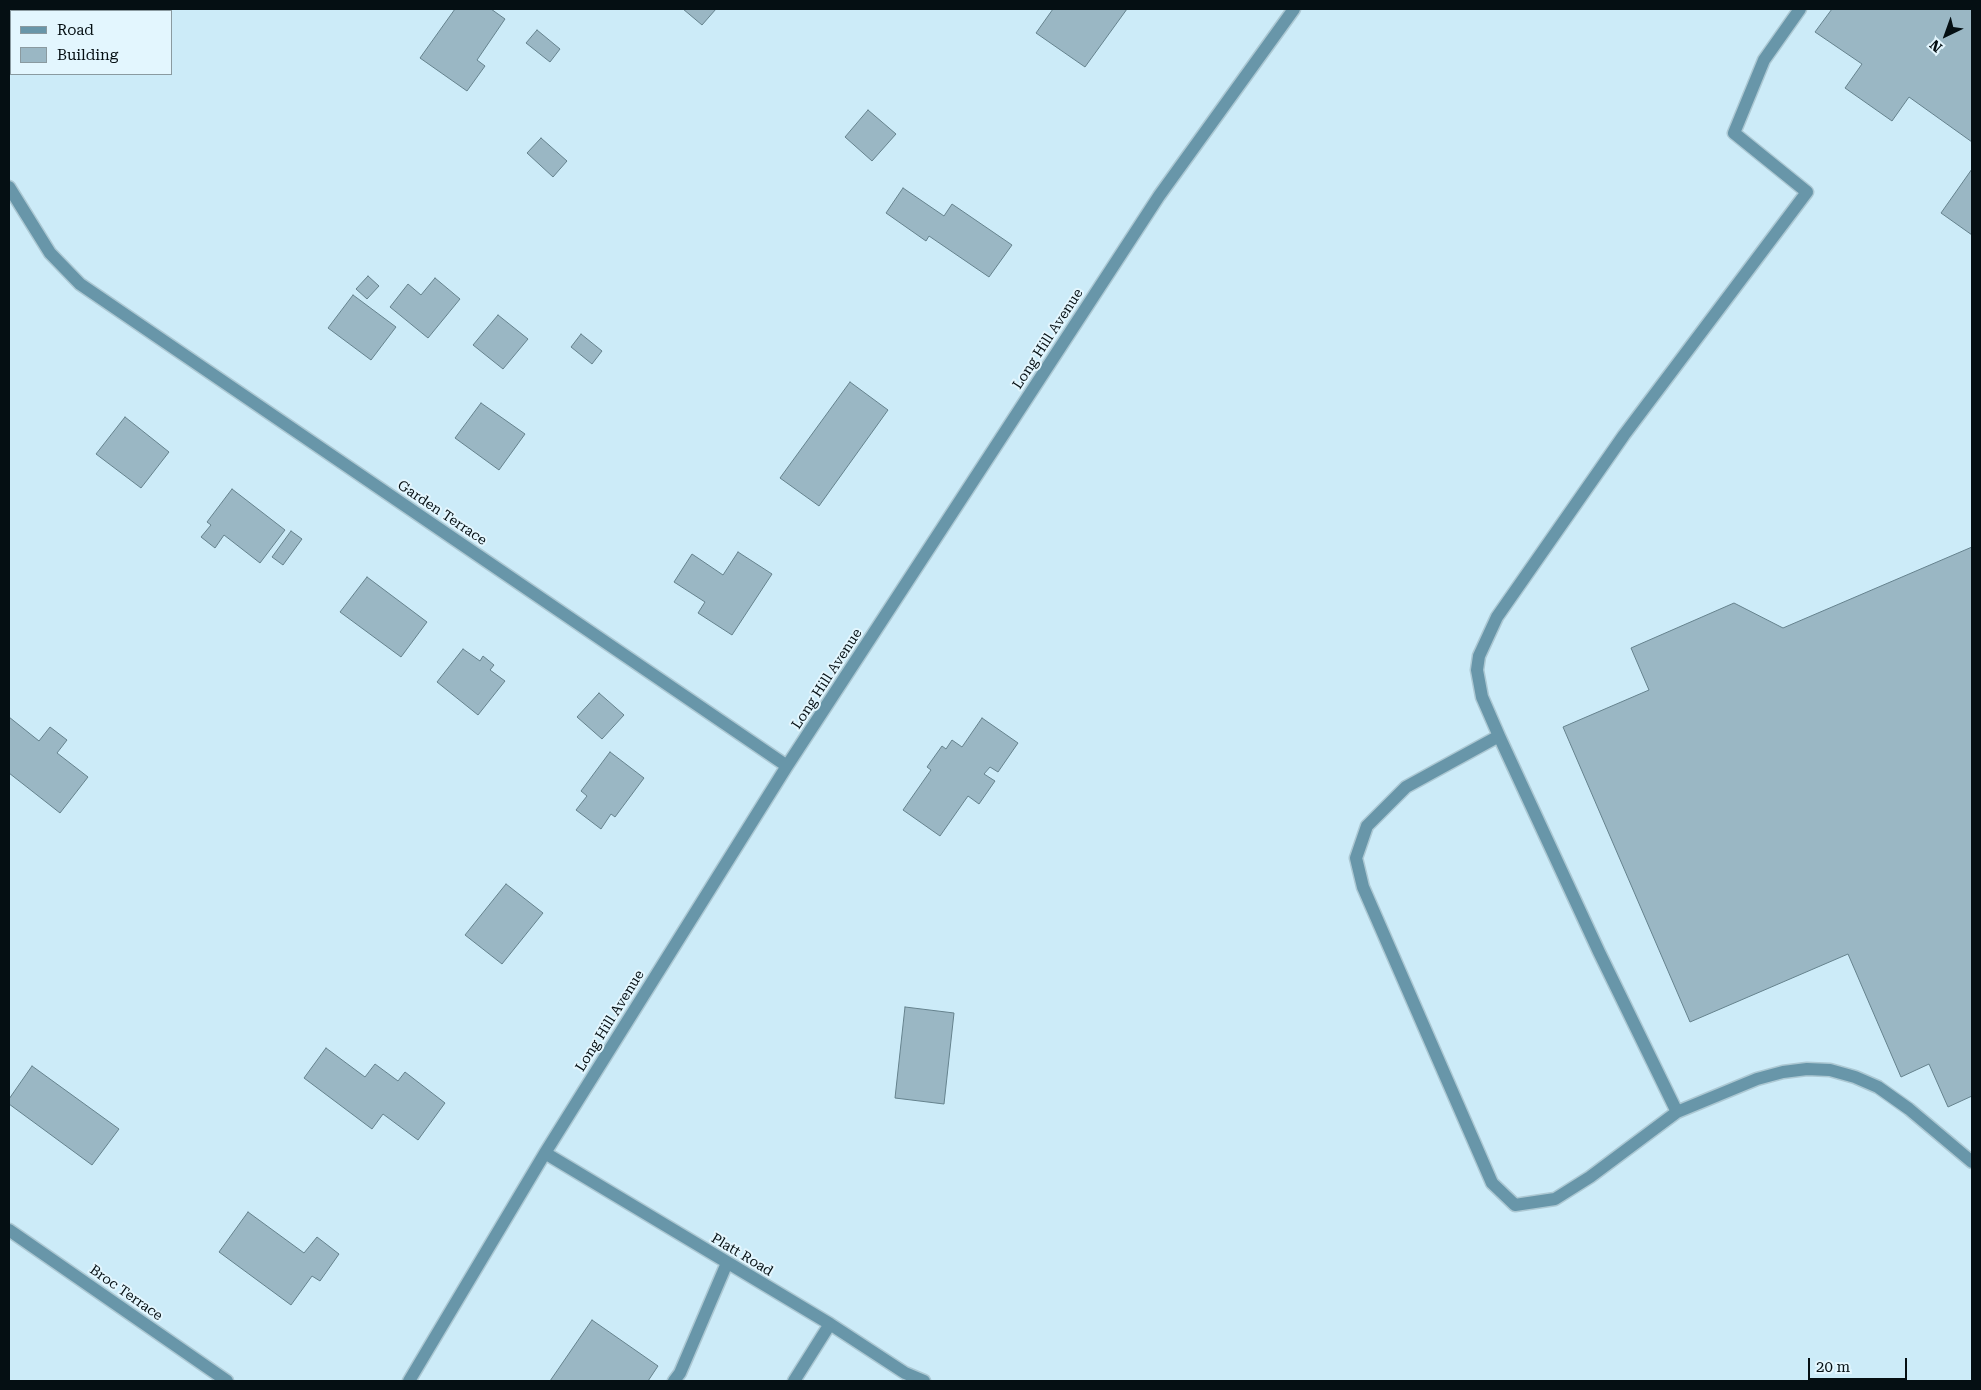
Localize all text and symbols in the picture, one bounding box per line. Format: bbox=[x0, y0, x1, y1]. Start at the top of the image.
legend bbox=[10, 10, 172, 75]
north arrow bbox=[1921, 10, 1971, 60]
text: Road bbox=[57, 21, 94, 39]
text: N bbox=[1927, 37, 1945, 56]
text: Building bbox=[57, 46, 118, 64]
street label: Long Hill Avenue bbox=[1009, 286, 1087, 392]
street label: Garden Terrace bbox=[394, 477, 490, 549]
street label: Long Hill Avenue bbox=[788, 626, 866, 732]
street label: Long Hill Avenue bbox=[572, 967, 648, 1075]
street label: Platt Road bbox=[708, 1230, 776, 1280]
street label: Broc Terrace bbox=[86, 1262, 166, 1324]
scale bar bbox=[1811, 1348, 1910, 1380]
text: 20 m bbox=[1816, 1358, 1850, 1376]

